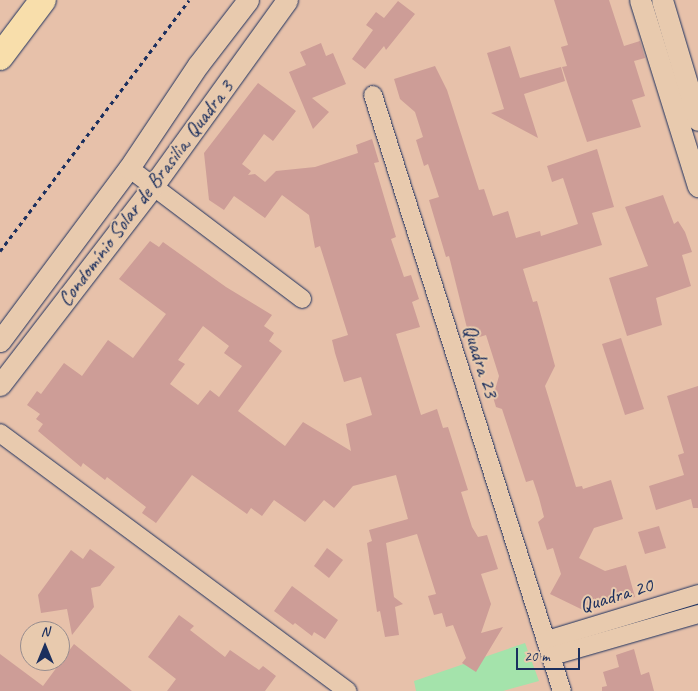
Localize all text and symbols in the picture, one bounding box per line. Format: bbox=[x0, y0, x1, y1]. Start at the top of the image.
street label: Condomínio Solar de Brasilia, Quadra 3 bbox=[52, 75, 238, 311]
street label: Quadra 23 bbox=[457, 321, 505, 401]
street label: Quadra 20 bbox=[576, 572, 656, 618]
north arrow bbox=[20, 621, 70, 671]
text: N bbox=[41, 623, 49, 640]
scale bar bbox=[518, 638, 582, 670]
text: 20 m bbox=[524, 647, 550, 666]

